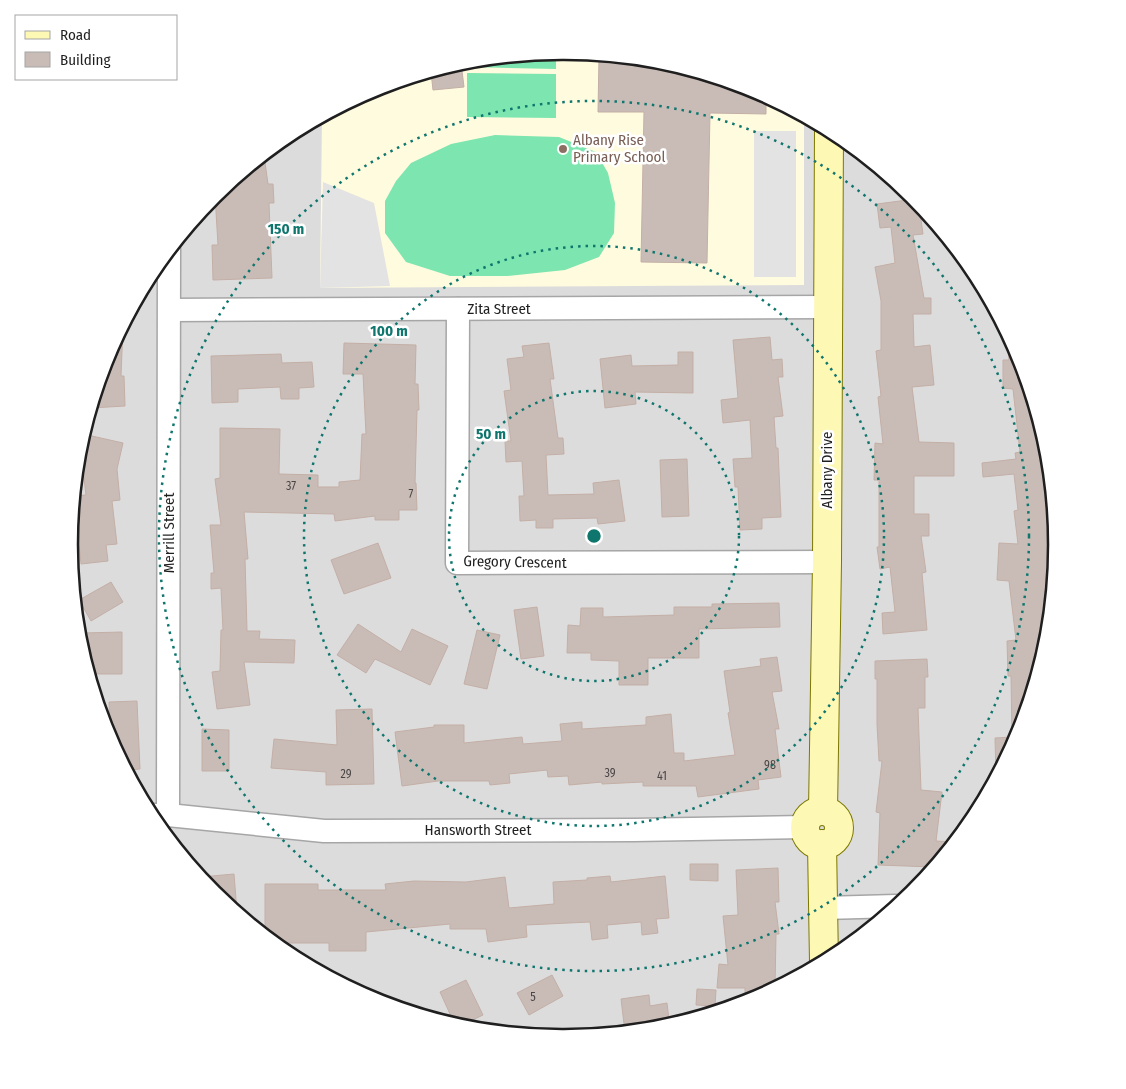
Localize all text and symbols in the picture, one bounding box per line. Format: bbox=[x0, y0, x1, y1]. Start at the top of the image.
legend bbox=[15, 15, 178, 80]
text: Road bbox=[60, 26, 91, 44]
text: Building bbox=[60, 51, 111, 69]
place label: Albany Rise Primary School bbox=[573, 131, 665, 166]
marker: Albany Rise Primary School bbox=[557, 143, 569, 155]
text: 150 m bbox=[268, 220, 304, 238]
street label: Zita Street bbox=[467, 300, 531, 318]
text: 100 m bbox=[370, 322, 408, 340]
text: 50 m bbox=[476, 425, 506, 443]
street label: Albany Drive bbox=[818, 432, 836, 508]
house number: 37 bbox=[286, 479, 296, 493]
house number: 7 bbox=[409, 487, 414, 501]
street label: Merrill Street bbox=[160, 493, 178, 573]
centre of rings bbox=[585, 527, 603, 545]
street label: Gregory Crescent bbox=[463, 552, 567, 572]
house number: 98 bbox=[764, 758, 776, 772]
house number: 39 bbox=[604, 766, 616, 780]
house number: 29 bbox=[340, 767, 352, 781]
house number: 41 bbox=[657, 769, 667, 783]
street label: Hansworth Street bbox=[425, 821, 531, 839]
house number: 5 bbox=[530, 990, 536, 1004]

